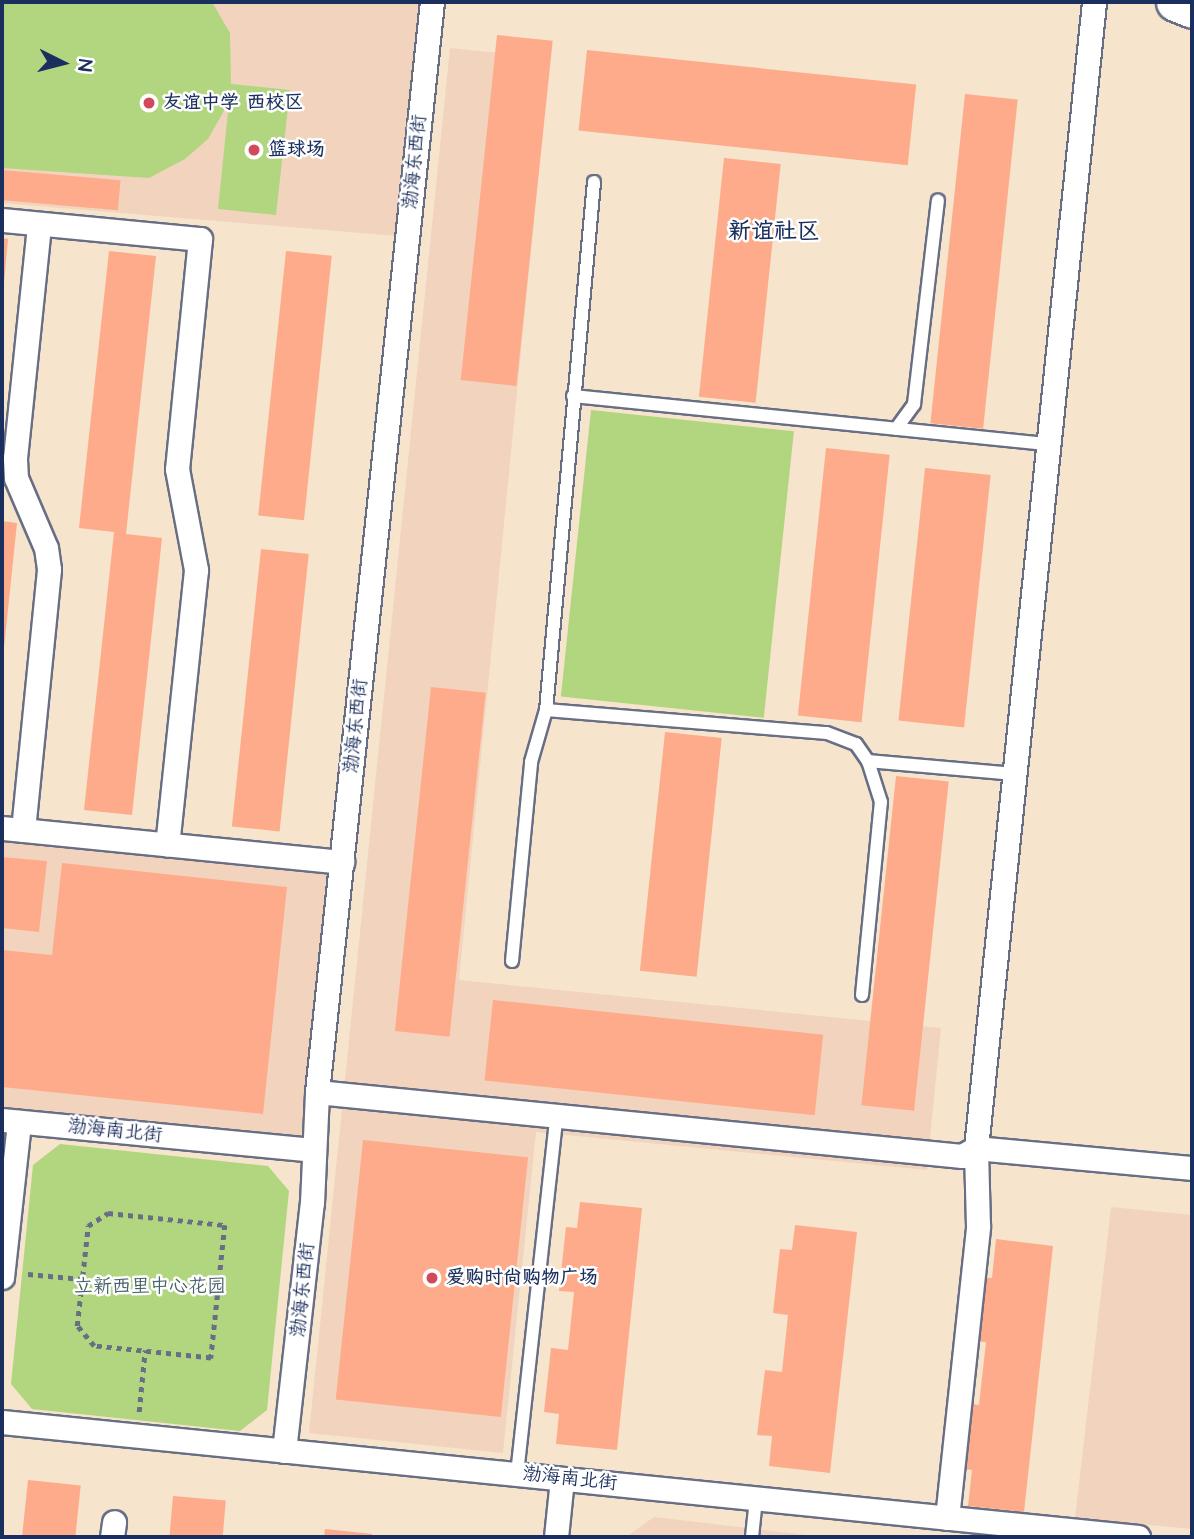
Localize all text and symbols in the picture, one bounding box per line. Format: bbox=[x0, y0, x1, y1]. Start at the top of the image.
north arrow bbox=[28, 28, 98, 98]
text: N bbox=[70, 58, 98, 73]
place label: 友谊中学 西校区 bbox=[163, 92, 304, 114]
marker: 友谊中学 西校区 bbox=[141, 95, 157, 111]
street label: 渤海东西街 bbox=[399, 114, 431, 210]
place label: 篮球场 bbox=[268, 139, 325, 161]
marker: 篮球场 bbox=[246, 142, 262, 158]
district label: 新谊社区 bbox=[728, 217, 820, 245]
street label: 渤海东西街 bbox=[340, 678, 372, 774]
street label: 渤海南北街 bbox=[67, 1115, 163, 1147]
street label: 渤海东西街 bbox=[287, 1242, 319, 1338]
place label: 爱购时尚购物广场 bbox=[446, 1267, 598, 1289]
marker: 爱购时尚购物广场 bbox=[424, 1270, 440, 1286]
park label: 立新西里中心花园 bbox=[74, 1276, 226, 1298]
street label: 渤海南北街 bbox=[522, 1463, 618, 1495]

